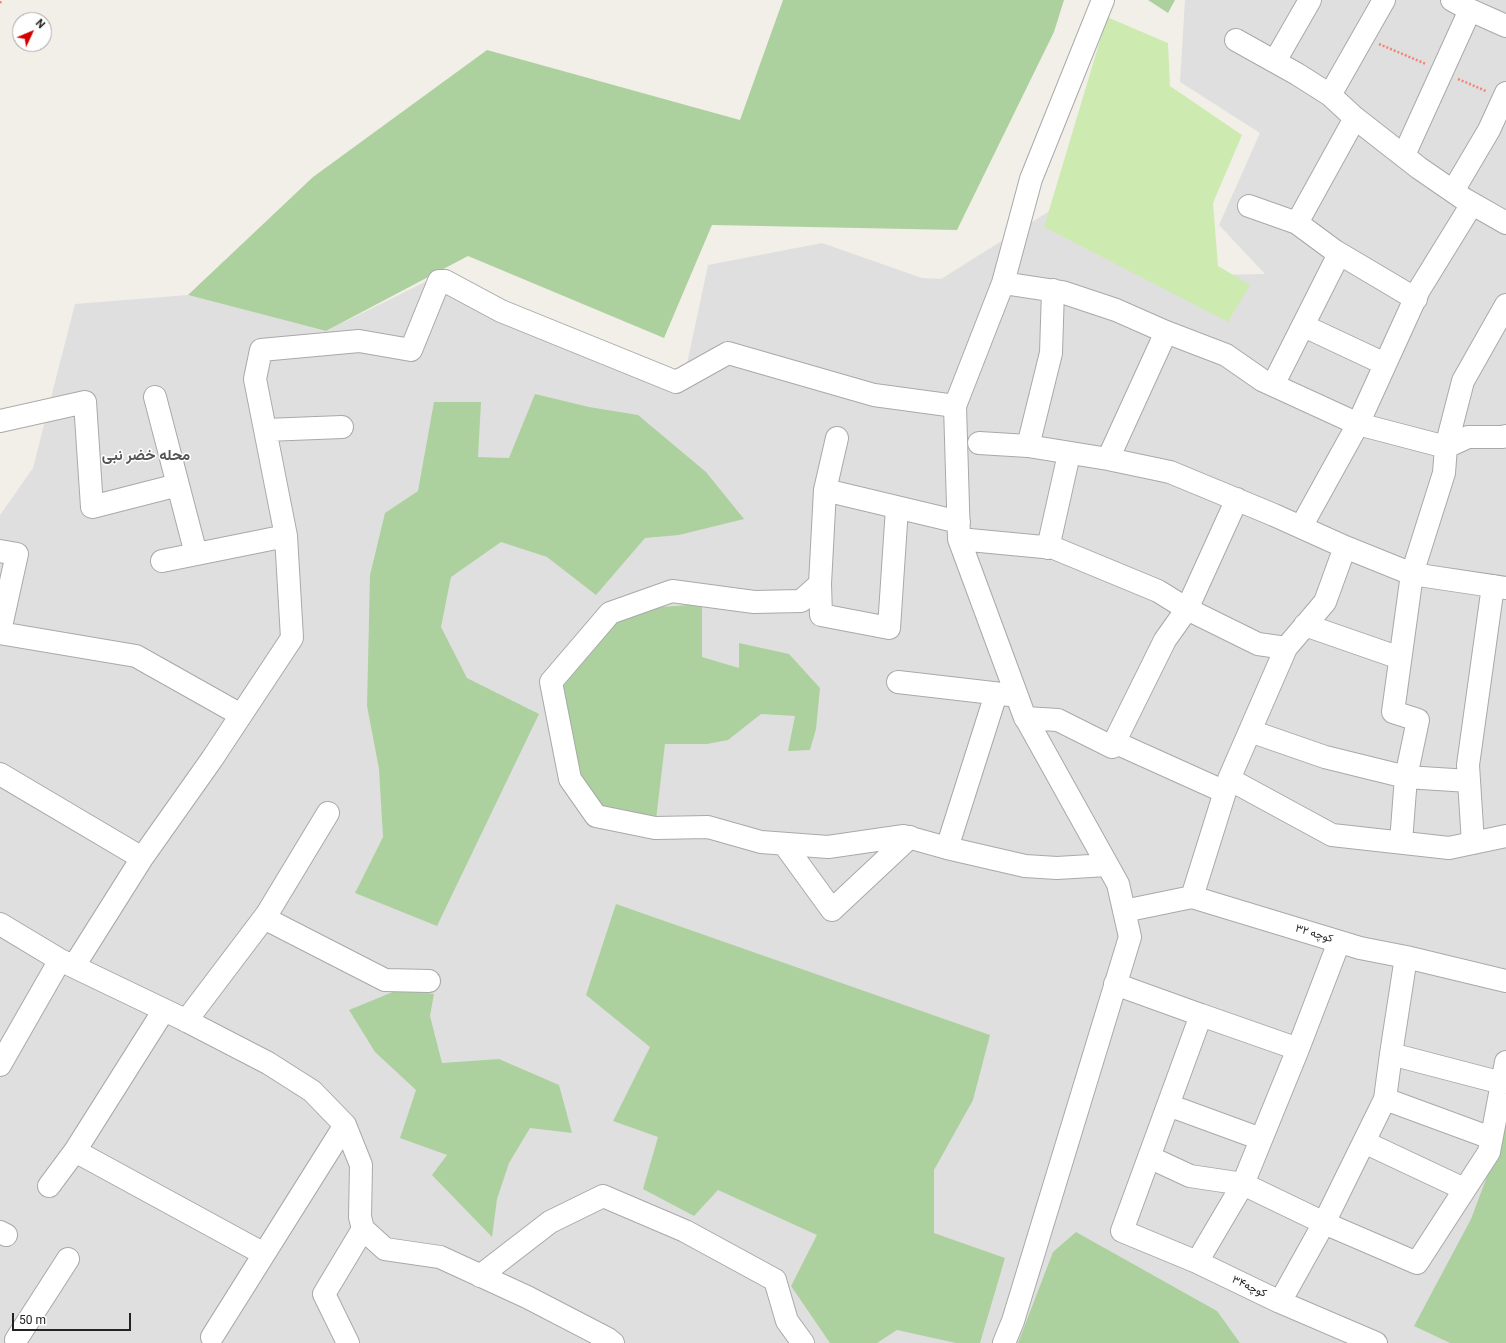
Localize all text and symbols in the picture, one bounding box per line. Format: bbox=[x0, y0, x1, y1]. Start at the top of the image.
north arrow bbox=[12, 12, 52, 52]
text: N bbox=[33, 17, 48, 31]
district label: محله خضر نبی bbox=[102, 447, 190, 465]
street label: کوچه ۳۲ bbox=[1294, 922, 1334, 946]
street label: کوچه۳۴ bbox=[1230, 1273, 1268, 1301]
scale bar bbox=[14, 1305, 133, 1331]
text: 50 m bbox=[19, 1313, 46, 1327]

